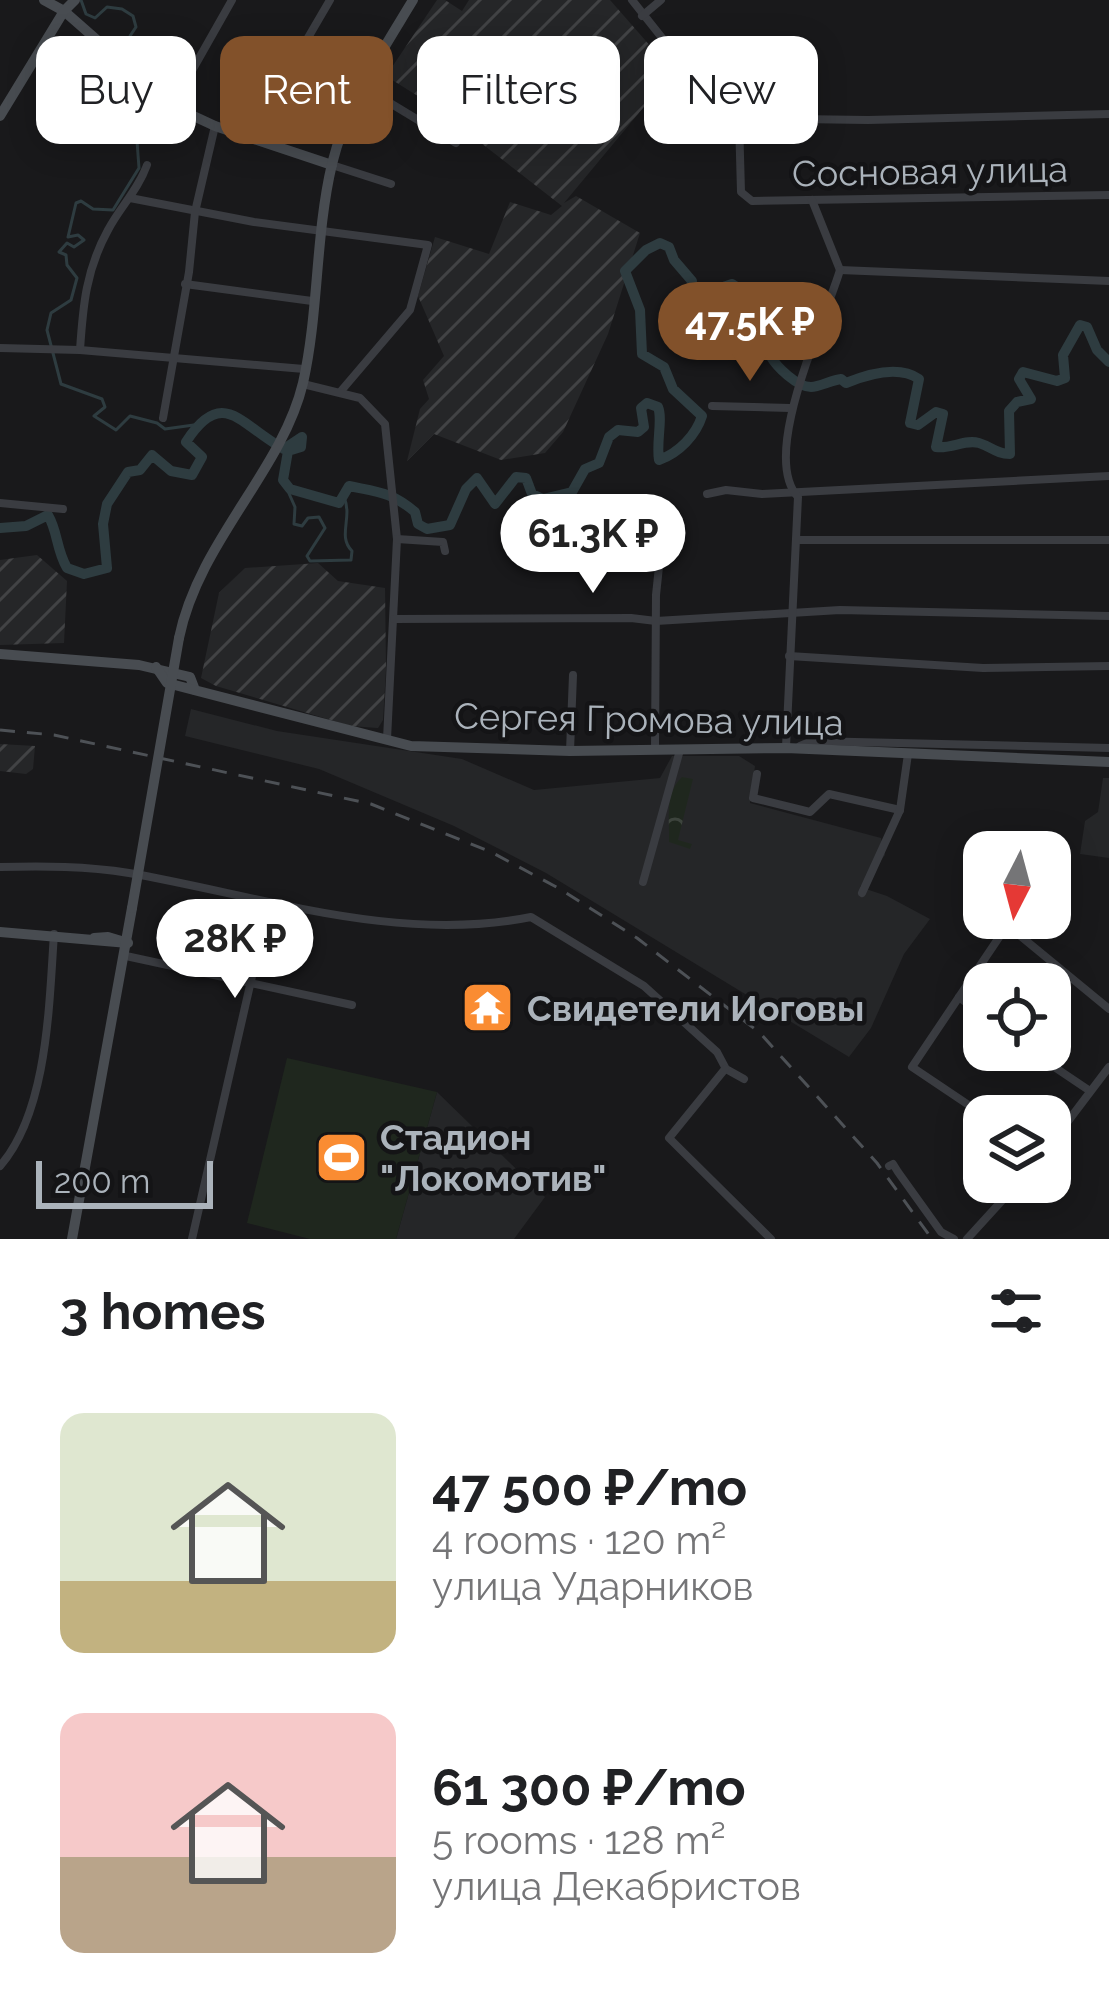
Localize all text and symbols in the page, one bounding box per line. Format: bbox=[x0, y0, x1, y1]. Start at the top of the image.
chip: Buy bbox=[36, 36, 196, 144]
chip: Rent bbox=[220, 36, 393, 144]
chip: Filters bbox=[417, 36, 620, 144]
chip: New bbox=[644, 36, 818, 144]
street label: Сосновая улица bbox=[792, 148, 1068, 194]
pin: 47.5K ₽ bbox=[639, 282, 861, 384]
text: 47.5K ₽ bbox=[685, 298, 815, 344]
pin: 61.3K ₽ bbox=[482, 494, 704, 596]
text: 61.3K ₽ bbox=[527, 510, 659, 556]
street label: Сергея Громова улица bbox=[454, 695, 844, 743]
north arrow bbox=[963, 831, 1071, 939]
map controls bbox=[963, 831, 1071, 1203]
pin: 28K ₽ bbox=[151, 899, 319, 1001]
text: 28K ₽ bbox=[183, 915, 287, 961]
button: locate bbox=[963, 963, 1071, 1071]
temple icon: Свидетели Иоговы bbox=[460, 980, 516, 1036]
place label: Свидетели Иоговы bbox=[527, 987, 864, 1029]
button: layers bbox=[963, 1095, 1071, 1203]
place label: Стадион "Локомотив" bbox=[380, 1116, 606, 1199]
sports icon: Стадион "Локомотив" bbox=[313, 1130, 369, 1186]
scale bar bbox=[36, 1155, 213, 1208]
text: 200 m bbox=[54, 1162, 150, 1201]
icon: filters bbox=[983, 1278, 1049, 1344]
text: 3 homes bbox=[60, 1281, 266, 1341]
text: 47 500 ₽/mo bbox=[432, 1457, 747, 1517]
icon: home bbox=[156, 1461, 300, 1605]
text: 4 rooms · 120 m² bbox=[432, 1517, 726, 1563]
text: улица Ударников bbox=[432, 1563, 753, 1609]
text: 61 300 ₽/mo bbox=[432, 1757, 746, 1817]
icon: home bbox=[156, 1761, 300, 1905]
text: 5 rooms · 128 m² bbox=[432, 1817, 726, 1863]
text: улица Декабристов bbox=[432, 1863, 801, 1909]

